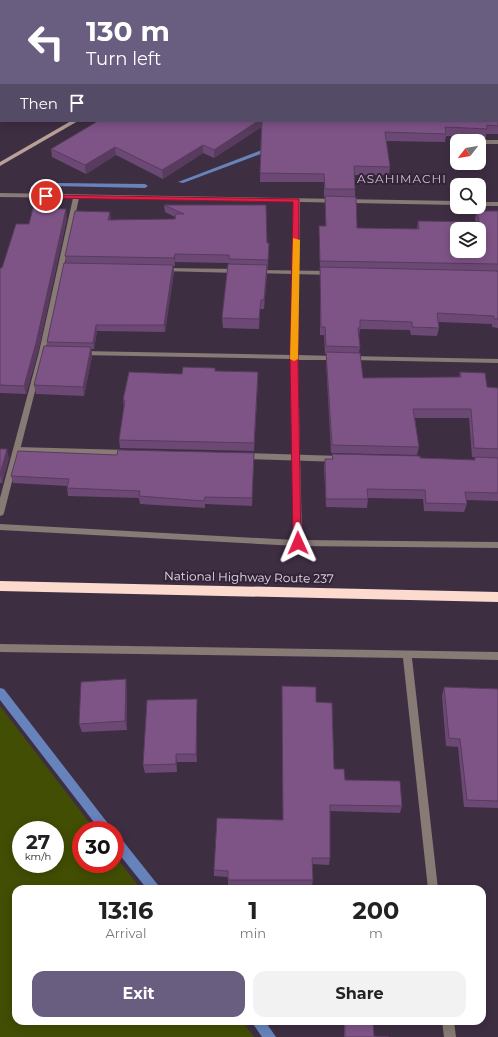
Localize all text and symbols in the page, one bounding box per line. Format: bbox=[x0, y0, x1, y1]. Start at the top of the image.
text: 130 m bbox=[86, 14, 170, 48]
icon: left bbox=[20, 16, 72, 68]
text: Turn left bbox=[86, 48, 161, 70]
icon: arrive bbox=[66, 92, 88, 114]
text: Then bbox=[20, 94, 58, 113]
north arrow bbox=[450, 134, 486, 170]
map controls bbox=[450, 134, 486, 258]
district label: ASAHIMACHI bbox=[357, 171, 447, 186]
button: search bbox=[450, 178, 486, 214]
pin bbox=[29, 179, 63, 213]
icon: arrive bbox=[35, 185, 57, 207]
button: layers bbox=[450, 222, 486, 258]
position arrow bbox=[277, 522, 319, 564]
street label: National Highway Route 237 bbox=[164, 568, 334, 586]
speed limit sign: 30 bbox=[72, 821, 124, 873]
text: 27 bbox=[26, 830, 50, 854]
text: km/h bbox=[25, 850, 51, 863]
text: 13:16 bbox=[99, 896, 153, 925]
text: 1 bbox=[248, 896, 258, 925]
text: 200 bbox=[353, 896, 399, 925]
text: Arrival bbox=[105, 925, 146, 941]
text: min bbox=[240, 925, 266, 941]
text: m bbox=[369, 925, 383, 941]
button: Exit bbox=[32, 971, 245, 1017]
button: Share bbox=[253, 971, 466, 1017]

